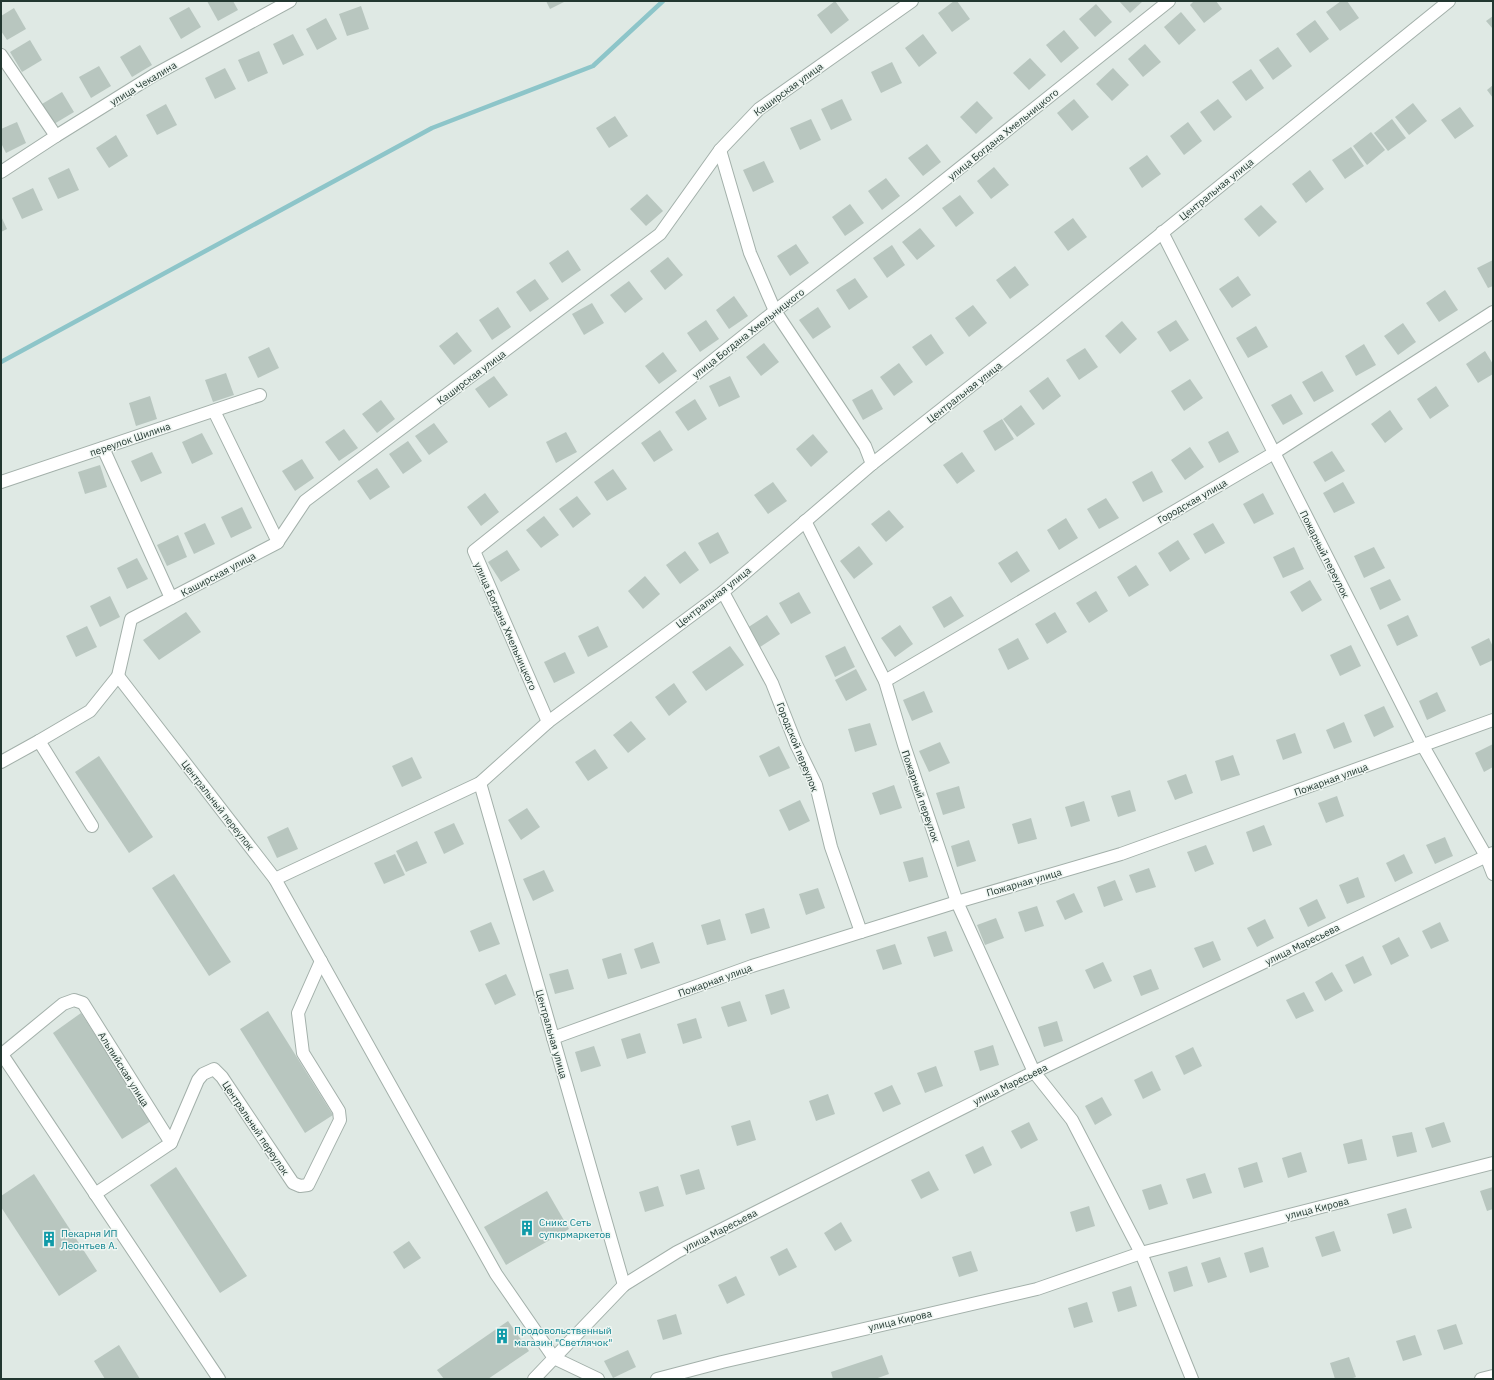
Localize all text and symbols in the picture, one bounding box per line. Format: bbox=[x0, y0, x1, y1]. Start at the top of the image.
street label: улица Чекалина bbox=[108, 58, 180, 108]
street label: Каширская улица bbox=[751, 59, 826, 119]
street label: улица Богдана Хмельницкого bbox=[945, 85, 1062, 183]
street label: Центральная улица bbox=[1176, 155, 1257, 223]
street label: улица Богдана Хмельницкого bbox=[690, 285, 807, 381]
street label: Каширская улица bbox=[434, 347, 509, 407]
street label: Центральная улица bbox=[924, 359, 1005, 426]
street label: переулок Шилина bbox=[88, 419, 173, 459]
street label: Городская улица bbox=[1155, 476, 1230, 527]
street label: Пожарный переулок bbox=[1297, 508, 1352, 601]
street label: Каширская улица bbox=[179, 549, 258, 600]
street label: улица Богдана Хмельницкого bbox=[471, 560, 540, 693]
street label: Центральная улица bbox=[673, 564, 754, 631]
street label: Городской переулок bbox=[774, 701, 822, 794]
street label: Пожарный переулок bbox=[899, 748, 943, 844]
street label: Центральный переулок bbox=[178, 758, 257, 853]
street label: Пожарная улица bbox=[1292, 760, 1371, 799]
street label: Пожарная улица bbox=[985, 865, 1064, 899]
street label: улица Маресьева bbox=[1263, 920, 1342, 968]
street label: Пожарная улица bbox=[676, 961, 755, 1000]
street label: Центральная улица bbox=[533, 988, 571, 1081]
street label: Альпийская улица bbox=[95, 1029, 152, 1110]
street label: улица Маресьева bbox=[971, 1060, 1050, 1108]
street label: Центральный переулок bbox=[219, 1079, 292, 1178]
street label: улица Кирова bbox=[1284, 1194, 1351, 1223]
street label: улица Маресьева bbox=[681, 1206, 760, 1255]
place label: Сникс Сеть супкрмаркетов bbox=[539, 1216, 611, 1241]
building icon: Сникс Сеть супкрмаркетов bbox=[518, 1219, 536, 1237]
place label: Пекарня ИП Леонтьев А. bbox=[61, 1227, 118, 1252]
building icon: Пекарня ИП Леонтьев А. bbox=[40, 1230, 58, 1248]
street label: улица Кирова bbox=[867, 1307, 934, 1334]
place label: Продовольственный магазин "Светлячок" bbox=[514, 1324, 612, 1349]
building icon: Продовольственный магазин "Светлячок" bbox=[493, 1327, 511, 1345]

